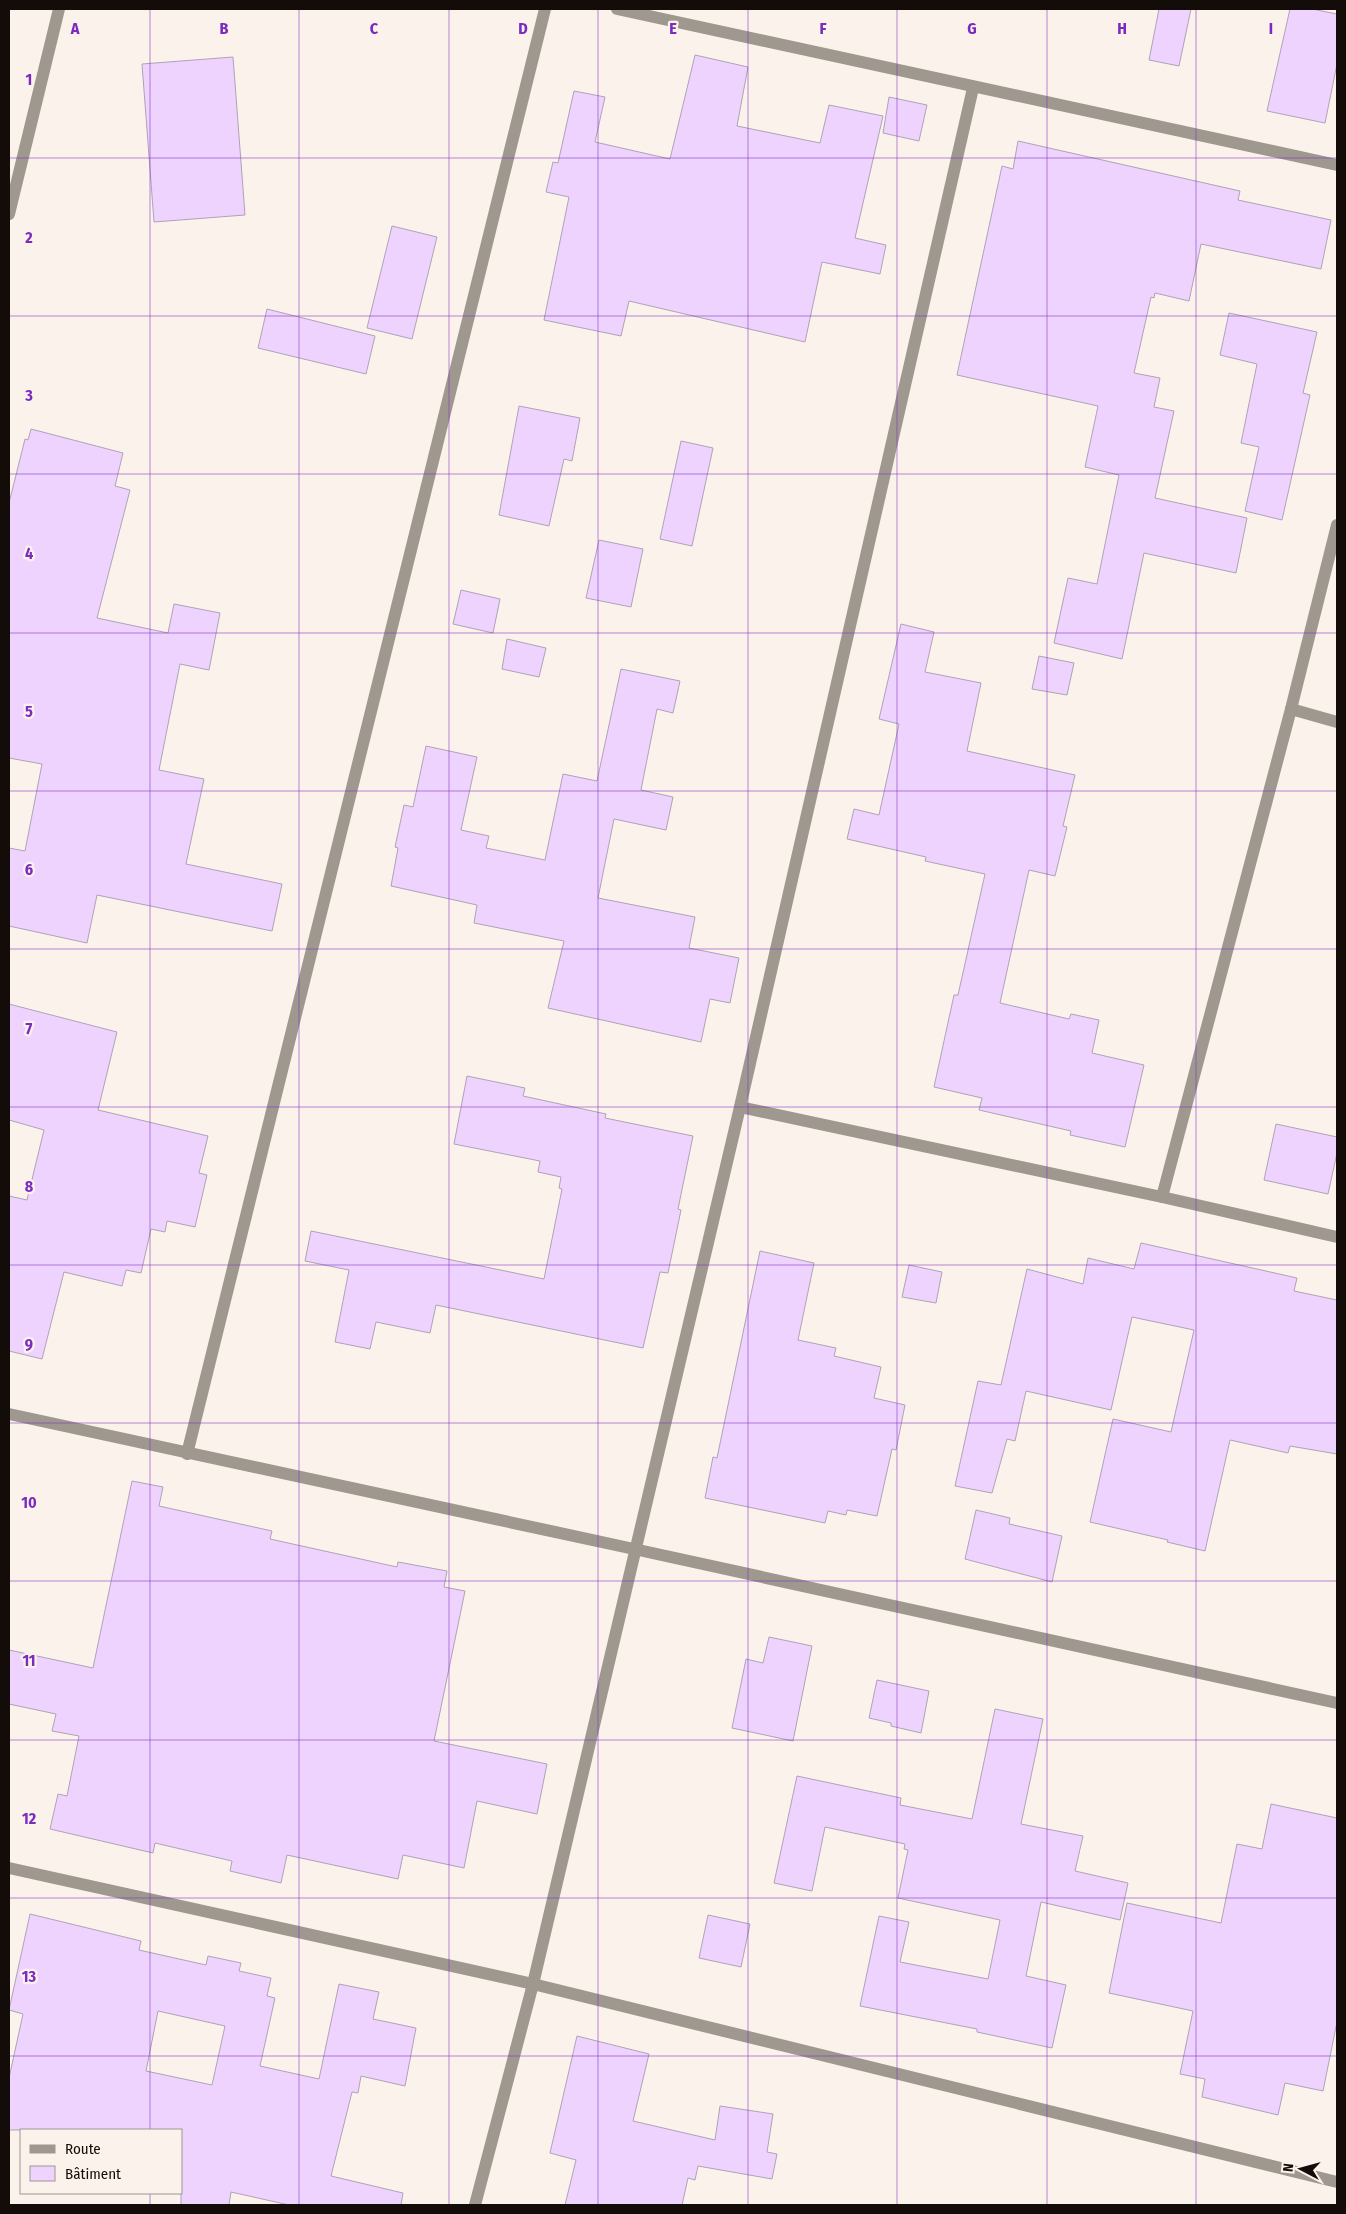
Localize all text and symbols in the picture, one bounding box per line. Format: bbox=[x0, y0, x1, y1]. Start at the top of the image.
text: A bbox=[70, 19, 80, 38]
text: B bbox=[220, 19, 229, 38]
text: C bbox=[370, 19, 379, 38]
text: D bbox=[518, 19, 528, 38]
text: E bbox=[669, 19, 677, 38]
text: F bbox=[819, 19, 827, 38]
text: G bbox=[967, 19, 977, 38]
text: H bbox=[1117, 19, 1127, 38]
text: I bbox=[1269, 19, 1273, 38]
text: 1 bbox=[26, 70, 32, 89]
text: 2 bbox=[24, 228, 33, 247]
text: 3 bbox=[24, 386, 33, 405]
text: 4 bbox=[25, 544, 33, 563]
text: 5 bbox=[25, 702, 33, 721]
text: 6 bbox=[25, 860, 33, 879]
text: 7 bbox=[26, 1019, 33, 1038]
text: 8 bbox=[25, 1177, 34, 1196]
text: 9 bbox=[25, 1335, 33, 1354]
text: 10 bbox=[21, 1493, 37, 1512]
text: 11 bbox=[22, 1651, 36, 1670]
text: 12 bbox=[22, 1809, 37, 1828]
text: 13 bbox=[22, 1967, 37, 1986]
legend bbox=[20, 2129, 182, 2194]
text: Route bbox=[65, 2140, 101, 2158]
north arrow bbox=[1276, 2144, 1326, 2194]
text: N bbox=[1280, 2163, 1297, 2173]
text: Bâtiment bbox=[65, 2165, 121, 2183]

